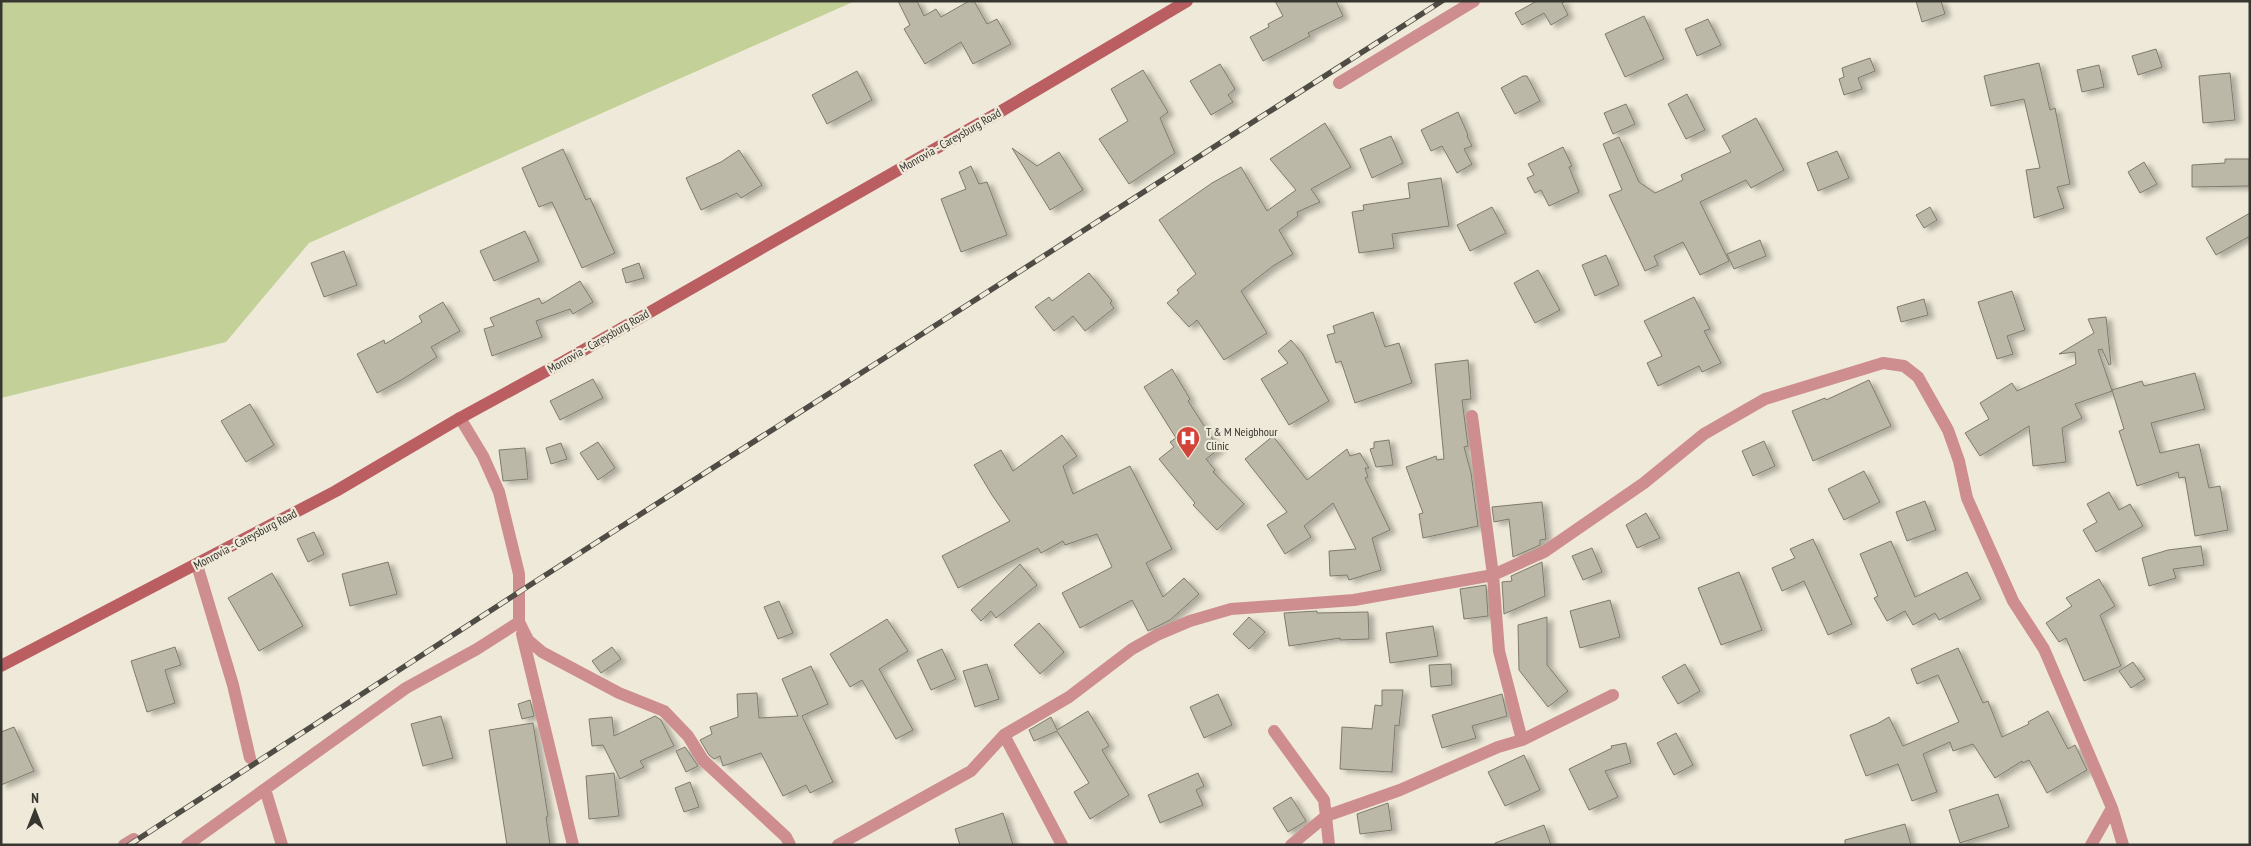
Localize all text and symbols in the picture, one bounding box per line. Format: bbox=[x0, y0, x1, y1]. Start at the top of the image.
street label: Monrovia - Careysburg Road bbox=[897, 105, 1003, 175]
street label: Monrovia - Careysburg Road bbox=[545, 306, 651, 376]
place label: T & M Neigbhour Clinic bbox=[1206, 424, 1278, 453]
hospital icon: T & M Neigbhour Clinic bbox=[1175, 425, 1201, 459]
street label: Monrovia - Careysburg Road bbox=[191, 505, 299, 573]
north arrow bbox=[10, 786, 60, 836]
text: N bbox=[31, 789, 39, 807]

